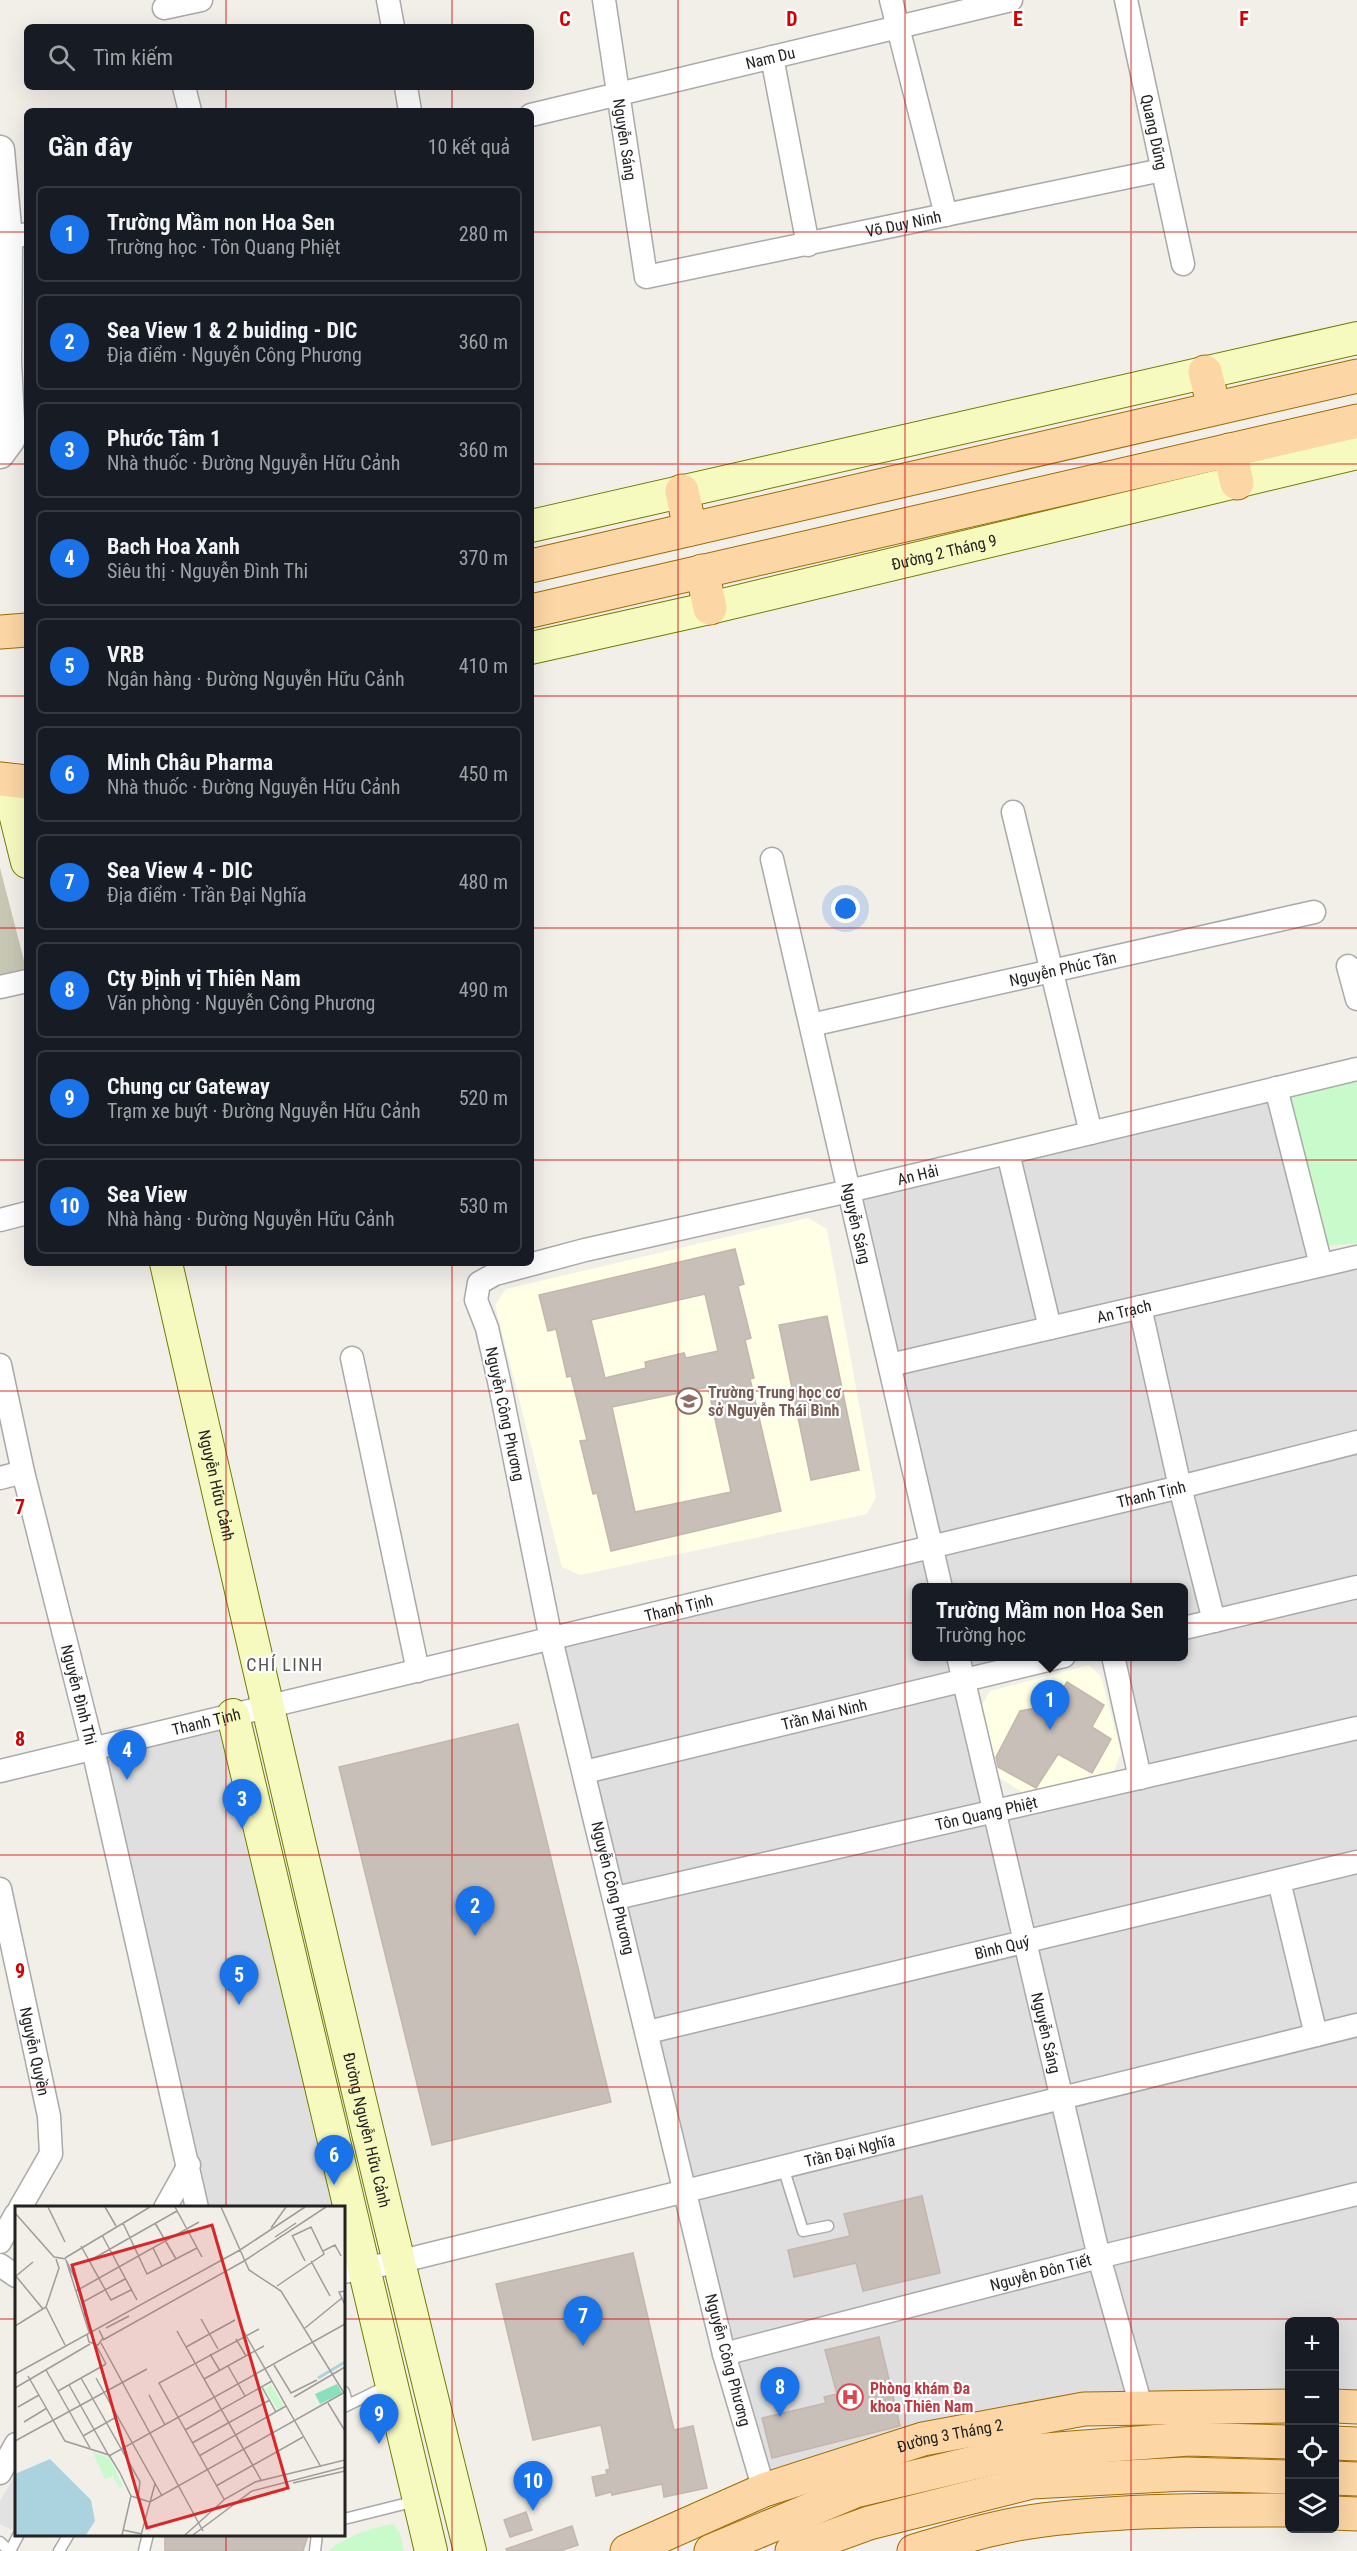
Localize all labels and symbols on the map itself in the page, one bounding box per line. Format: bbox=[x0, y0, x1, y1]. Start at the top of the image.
text: C bbox=[559, 7, 571, 31]
text: D bbox=[786, 7, 798, 31]
text: E bbox=[1013, 7, 1023, 31]
text: F bbox=[1239, 7, 1249, 31]
street label: Nam Du bbox=[744, 43, 797, 73]
street label: Quang Dũng bbox=[1137, 92, 1172, 172]
street label: Nguyễn Sáng bbox=[610, 97, 641, 182]
street label: Võ Duy Ninh bbox=[864, 207, 943, 241]
street label: Đường 2 Tháng 9 bbox=[889, 530, 999, 574]
your location bbox=[831, 894, 860, 923]
street label: Nguyễn Phúc Tần bbox=[1007, 947, 1118, 990]
street label: An Hải bbox=[895, 1160, 940, 1189]
street label: Nguyễn Sáng bbox=[838, 1181, 875, 1266]
street label: An Trạch bbox=[1095, 1295, 1153, 1326]
street label: Nguyễn Công Phương bbox=[482, 1345, 528, 1483]
place label: Trường Trung học cơ sở Nguyễn Thái Bình bbox=[708, 1383, 842, 1420]
school or university icon: Trường Trung học cơ sở Nguyễn Thái Bình bbox=[674, 1386, 704, 1416]
street label: Nguyễn Hữu Cảnh bbox=[195, 1428, 239, 1543]
street label: Thanh Tịnh bbox=[1115, 1476, 1188, 1511]
text: 7 bbox=[15, 1495, 25, 1519]
street label: Thanh Tịnh bbox=[642, 1590, 715, 1625]
street label: Nguyễn Đình Thi bbox=[57, 1642, 101, 1747]
district label: CHÍ LINH bbox=[246, 1654, 324, 1675]
pin: 1 bbox=[1030, 1680, 1070, 1730]
street label: Trần Mai Ninh bbox=[779, 1695, 869, 1734]
street label: Thanh Tịnh bbox=[170, 1704, 242, 1739]
text: 8 bbox=[15, 1727, 25, 1751]
pin: 4 bbox=[108, 1730, 146, 1780]
pin: 3 bbox=[222, 1780, 262, 1829]
street label: Tôn Quang Phiệt bbox=[934, 1792, 1039, 1834]
street label: Nguyễn Công Phương bbox=[587, 1819, 639, 1957]
pin: 2 bbox=[456, 1886, 494, 1936]
street label: Bình Quý bbox=[973, 1931, 1032, 1963]
pin: 5 bbox=[220, 1956, 258, 2005]
text: 9 bbox=[15, 1959, 25, 1983]
street label: Nguyễn Sáng bbox=[1028, 1990, 1065, 2075]
street label: Nguyễn Quyền bbox=[16, 2005, 54, 2097]
street label: Đường Nguyễn Hữu Cảnh bbox=[340, 2050, 395, 2209]
street label: Trần Đại Nghĩa bbox=[802, 2130, 897, 2171]
pin: 6 bbox=[314, 2136, 354, 2185]
inset map bbox=[15, 2206, 345, 2536]
street label: Nguyễn Đôn Tiết bbox=[988, 2250, 1093, 2294]
street label: Nguyễn Công Phương bbox=[701, 2292, 755, 2428]
pin: 7 bbox=[564, 2296, 602, 2346]
pin: 8 bbox=[760, 2368, 800, 2417]
place label: Phòng khám Đa khoa Thiên Nam bbox=[870, 2379, 973, 2416]
hospital icon: Phòng khám Đa khoa Thiên Nam bbox=[835, 2382, 865, 2412]
pin: 9 bbox=[360, 2394, 398, 2444]
street label: Đường 3 Tháng 2 bbox=[895, 2415, 1004, 2456]
pin: 10 bbox=[514, 2462, 552, 2511]

